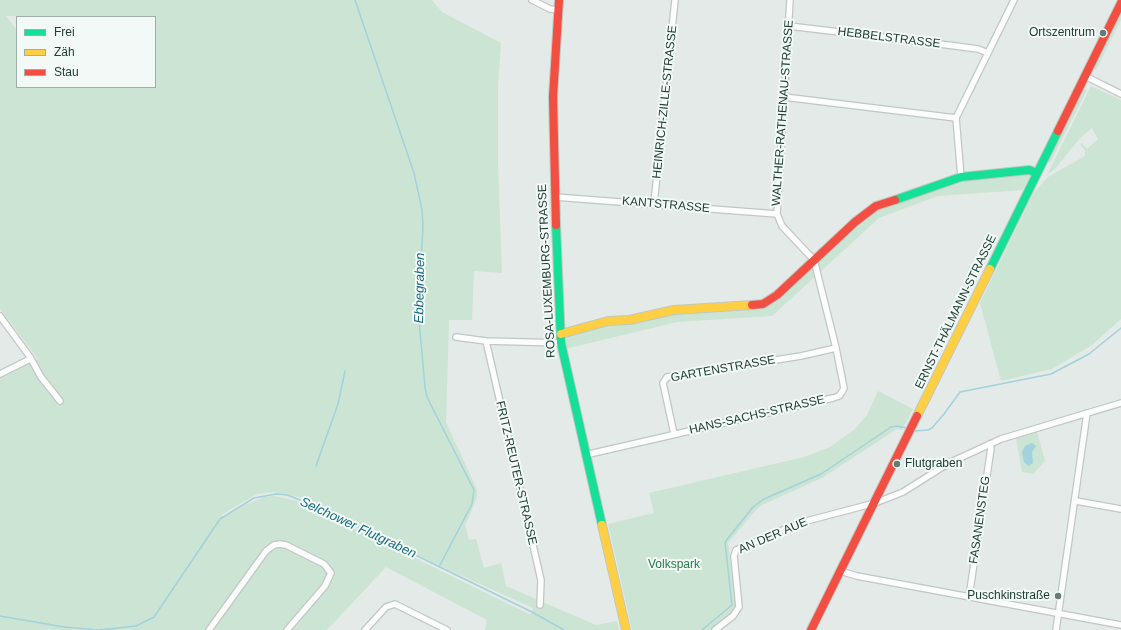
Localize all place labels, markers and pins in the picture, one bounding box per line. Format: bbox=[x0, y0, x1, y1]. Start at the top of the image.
place label: Ortszentrum bbox=[1029, 26, 1095, 40]
marker: Ortszentrum bbox=[1098, 28, 1108, 38]
place label: Flutgraben bbox=[905, 457, 962, 471]
marker: Flutgraben bbox=[892, 459, 902, 469]
place label: Puschkinstraße bbox=[967, 589, 1050, 603]
marker: Puschkinstraße bbox=[1053, 591, 1063, 601]

